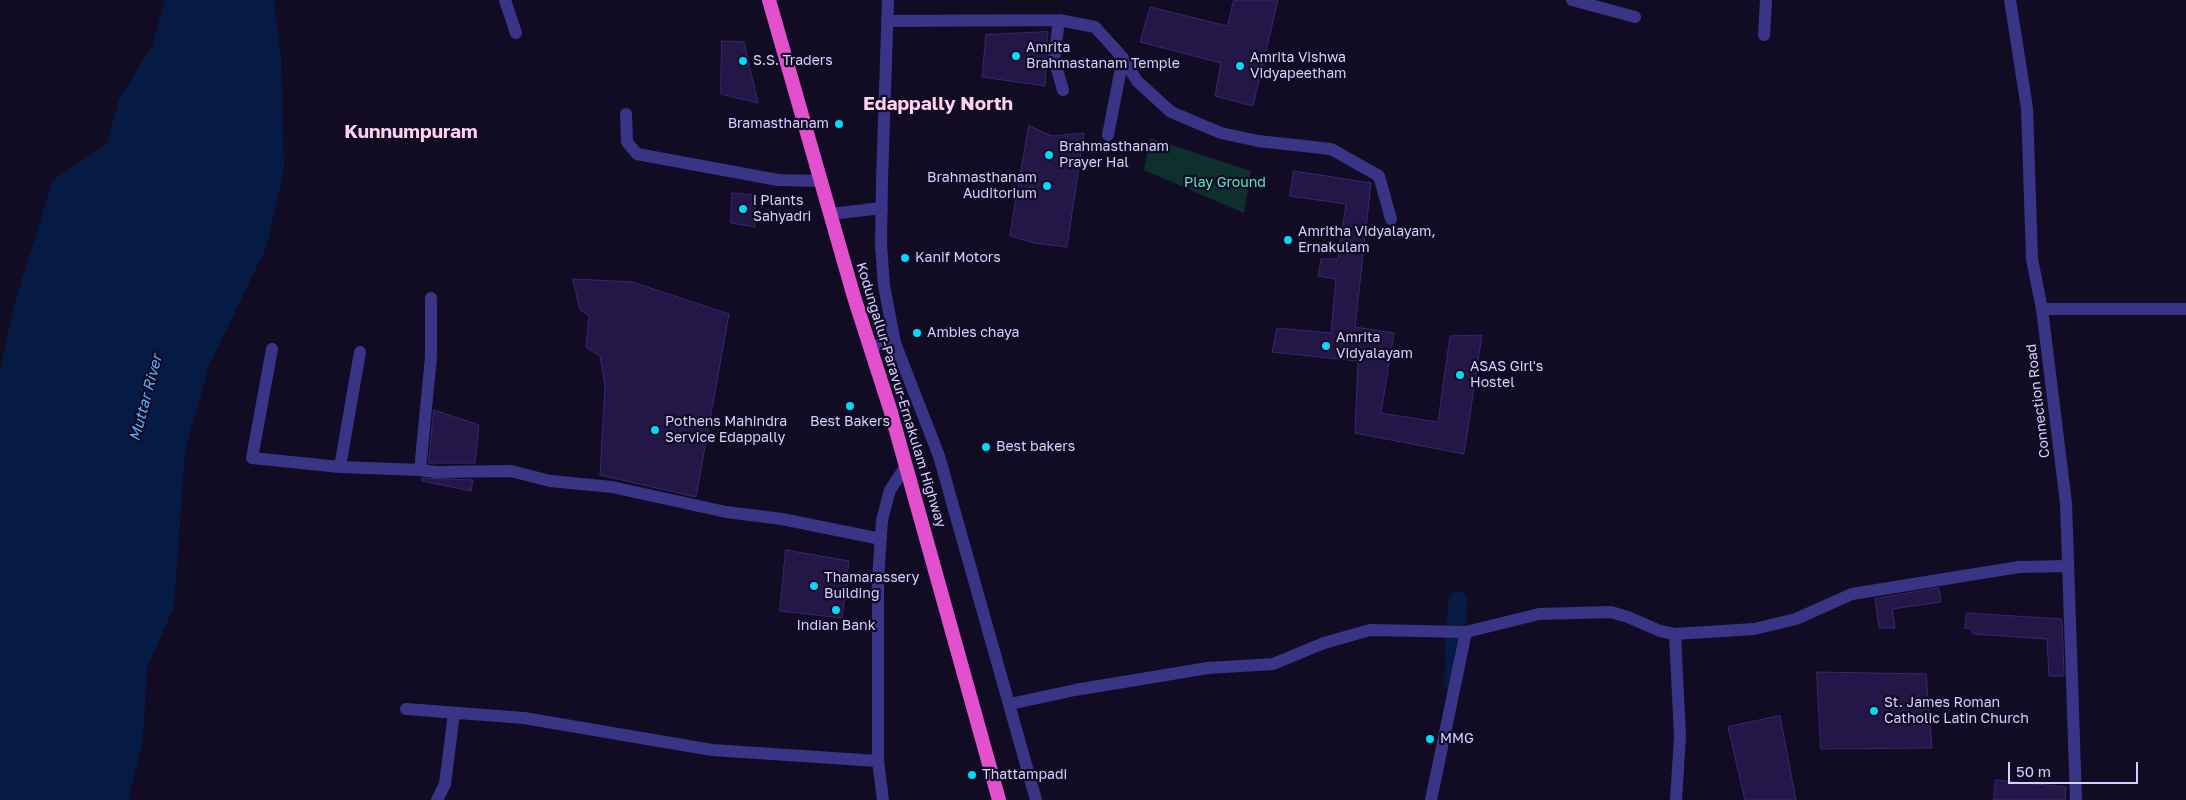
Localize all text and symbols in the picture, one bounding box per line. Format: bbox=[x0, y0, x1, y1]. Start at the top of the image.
place label: Amrita Brahmastanam Temple bbox=[1026, 40, 1180, 72]
marker: Amrita Brahmastanam Temple bbox=[1010, 50, 1022, 62]
place label: Amrita Vishwa Vidyapeetham bbox=[1250, 50, 1346, 82]
place label: S.S. Traders bbox=[753, 53, 833, 69]
marker: S.S. Traders bbox=[737, 55, 749, 67]
marker: Amrita Vishwa Vidyapeetham bbox=[1234, 60, 1246, 72]
district label: Edappally North bbox=[863, 93, 1013, 115]
place label: Bramasthanam bbox=[728, 116, 829, 132]
marker: Bramasthanam bbox=[833, 118, 845, 130]
district label: Kunnumpuram bbox=[344, 121, 478, 143]
place label: Brahmasthanam Prayer Hal bbox=[1059, 139, 1169, 172]
marker: Brahmasthanam Prayer Hal bbox=[1043, 149, 1055, 161]
place label: Brahmasthanam Auditorium bbox=[927, 170, 1037, 202]
park label: Play Ground bbox=[1184, 175, 1266, 191]
marker: Brahmasthanam Auditorium bbox=[1041, 180, 1053, 192]
place label: i Plants Sahyadri bbox=[753, 193, 811, 226]
marker: i Plants Sahyadri bbox=[737, 203, 749, 215]
place label: Amritha Vidyalayam, Ernakulam bbox=[1298, 224, 1436, 256]
marker: Amritha Vidyalayam, Ernakulam bbox=[1282, 234, 1294, 246]
place label: Kanif Motors bbox=[915, 250, 1001, 266]
marker: Kanif Motors bbox=[899, 252, 911, 264]
street label: Kodungallur-Paravur-Ernakulam Highway bbox=[853, 260, 949, 530]
place label: Ambies chaya bbox=[927, 325, 1019, 341]
marker: Ambies chaya bbox=[911, 327, 923, 339]
place label: Amrita Vidyalayam bbox=[1336, 330, 1413, 362]
marker: Amrita Vidyalayam bbox=[1320, 340, 1332, 352]
street label: Connection Road bbox=[2023, 343, 2053, 459]
water label: Muttar River bbox=[126, 353, 166, 443]
place label: ASAS Girl's Hostel bbox=[1470, 359, 1543, 392]
marker: ASAS Girl's Hostel bbox=[1454, 369, 1466, 381]
marker: Best Bakers bbox=[844, 400, 856, 412]
place label: Pothens Mahindra Service Edappally bbox=[665, 414, 787, 447]
place label: Best Bakers bbox=[810, 414, 890, 430]
marker: Pothens Mahindra Service Edappally bbox=[649, 424, 661, 436]
place label: Best bakers bbox=[996, 439, 1075, 455]
marker: Best bakers bbox=[980, 441, 992, 453]
place label: Thamarassery Building bbox=[824, 570, 919, 602]
marker: Thamarassery Building bbox=[808, 580, 820, 592]
marker: Indian Bank bbox=[830, 604, 842, 616]
place label: Indian Bank bbox=[796, 618, 876, 634]
place label: St. James Roman Catholic Latin Church bbox=[1884, 695, 2029, 728]
marker: St. James Roman Catholic Latin Church bbox=[1868, 705, 1880, 717]
place label: MMG bbox=[1440, 731, 1474, 747]
marker: MMG bbox=[1424, 733, 1436, 745]
scale bar bbox=[2011, 752, 2141, 784]
text: 50 m bbox=[2016, 762, 2051, 780]
place label: Thattampadi bbox=[982, 767, 1067, 783]
marker: Thattampadi bbox=[966, 769, 978, 781]

